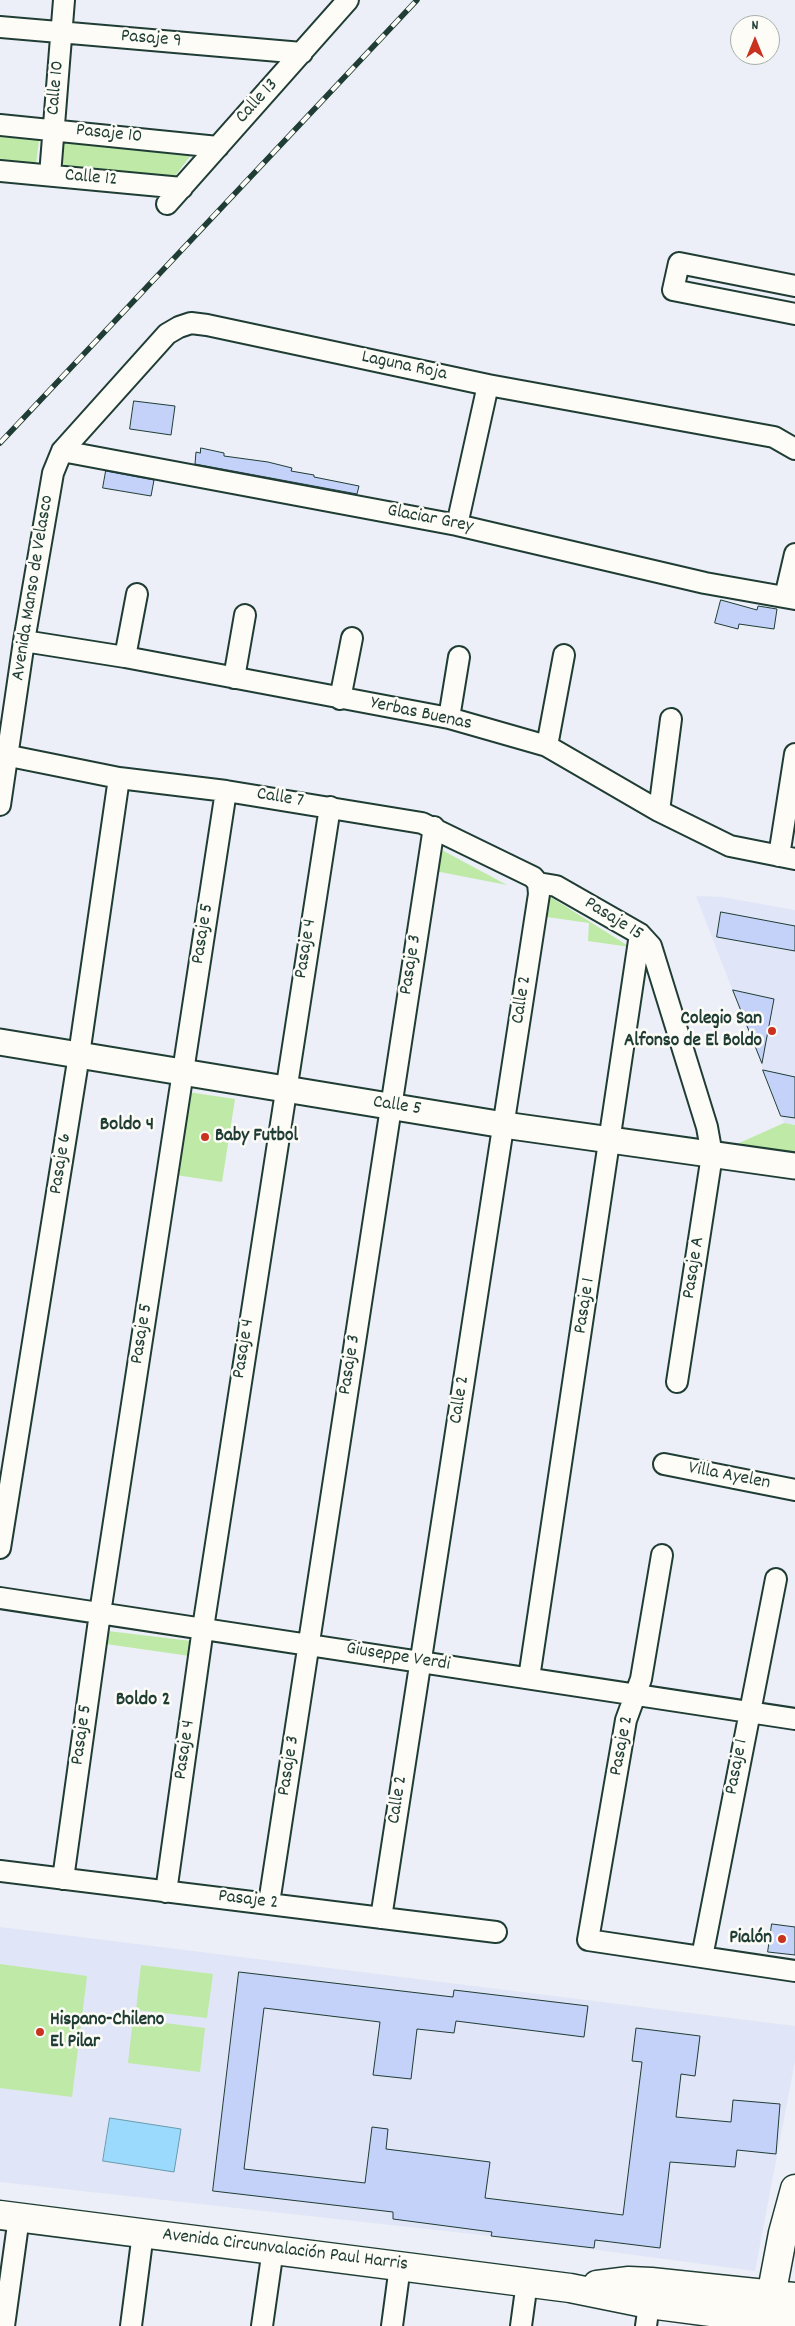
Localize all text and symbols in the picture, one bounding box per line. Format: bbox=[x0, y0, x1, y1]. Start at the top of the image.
north arrow bbox=[730, 15, 780, 65]
text: N bbox=[752, 16, 758, 36]
street label: Pasaje 9 bbox=[120, 26, 182, 54]
street label: Calle 10 bbox=[43, 60, 71, 116]
street label: Calle 13 bbox=[232, 75, 284, 129]
street label: Pasaje 10 bbox=[75, 120, 143, 150]
street label: Calle 12 bbox=[64, 165, 118, 193]
street label: Laguna Roja bbox=[359, 347, 449, 387]
street label: Avenida Manso de Velasco bbox=[8, 494, 60, 682]
street label: Glaciar Grey bbox=[385, 500, 475, 540]
street label: Yerbas Buenas bbox=[368, 693, 474, 737]
street label: Calle 7 bbox=[255, 784, 305, 814]
street label: Pasaje 15 bbox=[579, 893, 647, 947]
street label: Pasaje 5 bbox=[188, 902, 220, 966]
street label: Pasaje 4 bbox=[291, 918, 323, 980]
street label: Pasaje 3 bbox=[396, 933, 428, 997]
street label: Calle 2 bbox=[508, 974, 538, 1026]
place label: Colegio San Alfonso de El Boldo bbox=[624, 1009, 762, 1053]
marker: Colegio San Alfonso de El Boldo bbox=[766, 1025, 778, 1037]
street label: Calle 5 bbox=[371, 1092, 423, 1122]
district label: Boldo 4 bbox=[100, 1114, 154, 1138]
place label: Baby Futbol bbox=[215, 1126, 298, 1148]
marker: Baby Futbol bbox=[199, 1131, 211, 1143]
street label: Pasaje 6 bbox=[46, 1132, 78, 1196]
street label: Pasaje A bbox=[679, 1235, 711, 1301]
street label: Pasaje 1 bbox=[570, 1276, 602, 1336]
street label: Pasaje 5 bbox=[127, 1302, 159, 1366]
street label: Pasaje 4 bbox=[229, 1318, 261, 1380]
street label: Pasaje 3 bbox=[335, 1333, 367, 1397]
street label: Calle 2 bbox=[446, 1374, 476, 1426]
street label: Villa Ayelen bbox=[686, 1458, 772, 1496]
street label: Giuseppe Verdi bbox=[344, 1639, 452, 1677]
district label: Boldo 2 bbox=[116, 1689, 170, 1713]
street label: Pasaje 5 bbox=[67, 1703, 99, 1767]
street label: Pasaje 2 bbox=[606, 1714, 640, 1778]
street label: Pasaje 4 bbox=[171, 1719, 201, 1781]
street label: Pasaje 3 bbox=[274, 1734, 306, 1798]
street label: Pasaje 1 bbox=[721, 1737, 755, 1797]
street label: Calle 2 bbox=[384, 1774, 414, 1826]
street label: Pasaje 2 bbox=[217, 1886, 279, 1916]
place label: Pialón bbox=[729, 1928, 772, 1950]
marker: Pialón bbox=[776, 1933, 788, 1945]
place label: Hispano-Chileno El Pilar bbox=[50, 2010, 164, 2054]
marker: Hispano-Chileno El Pilar bbox=[34, 2026, 46, 2038]
street label: Avenida Circunvalación Paul Harris bbox=[161, 2225, 409, 2277]

